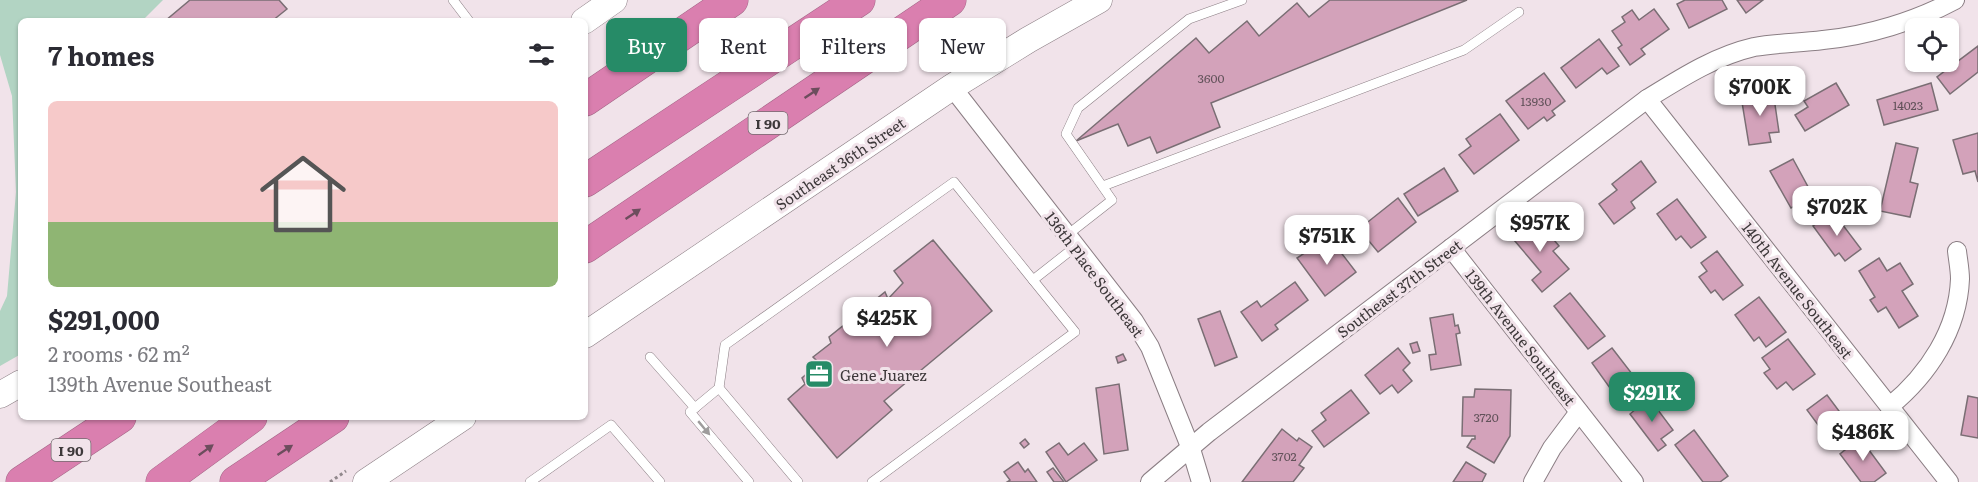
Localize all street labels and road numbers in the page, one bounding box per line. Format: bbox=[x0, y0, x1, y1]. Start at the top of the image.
street label: Southeast 36th Street bbox=[770, 111, 910, 215]
road number: I 90 bbox=[748, 112, 788, 134]
street label: 136th Place Southeast bbox=[1040, 206, 1150, 342]
street label: 140th Avenue Southeast bbox=[1737, 217, 1859, 363]
street label: Southeast 37th Street bbox=[1332, 233, 1466, 343]
street label: 139th Avenue Southeast bbox=[1460, 264, 1582, 410]
road number: I 90 bbox=[52, 439, 90, 461]

